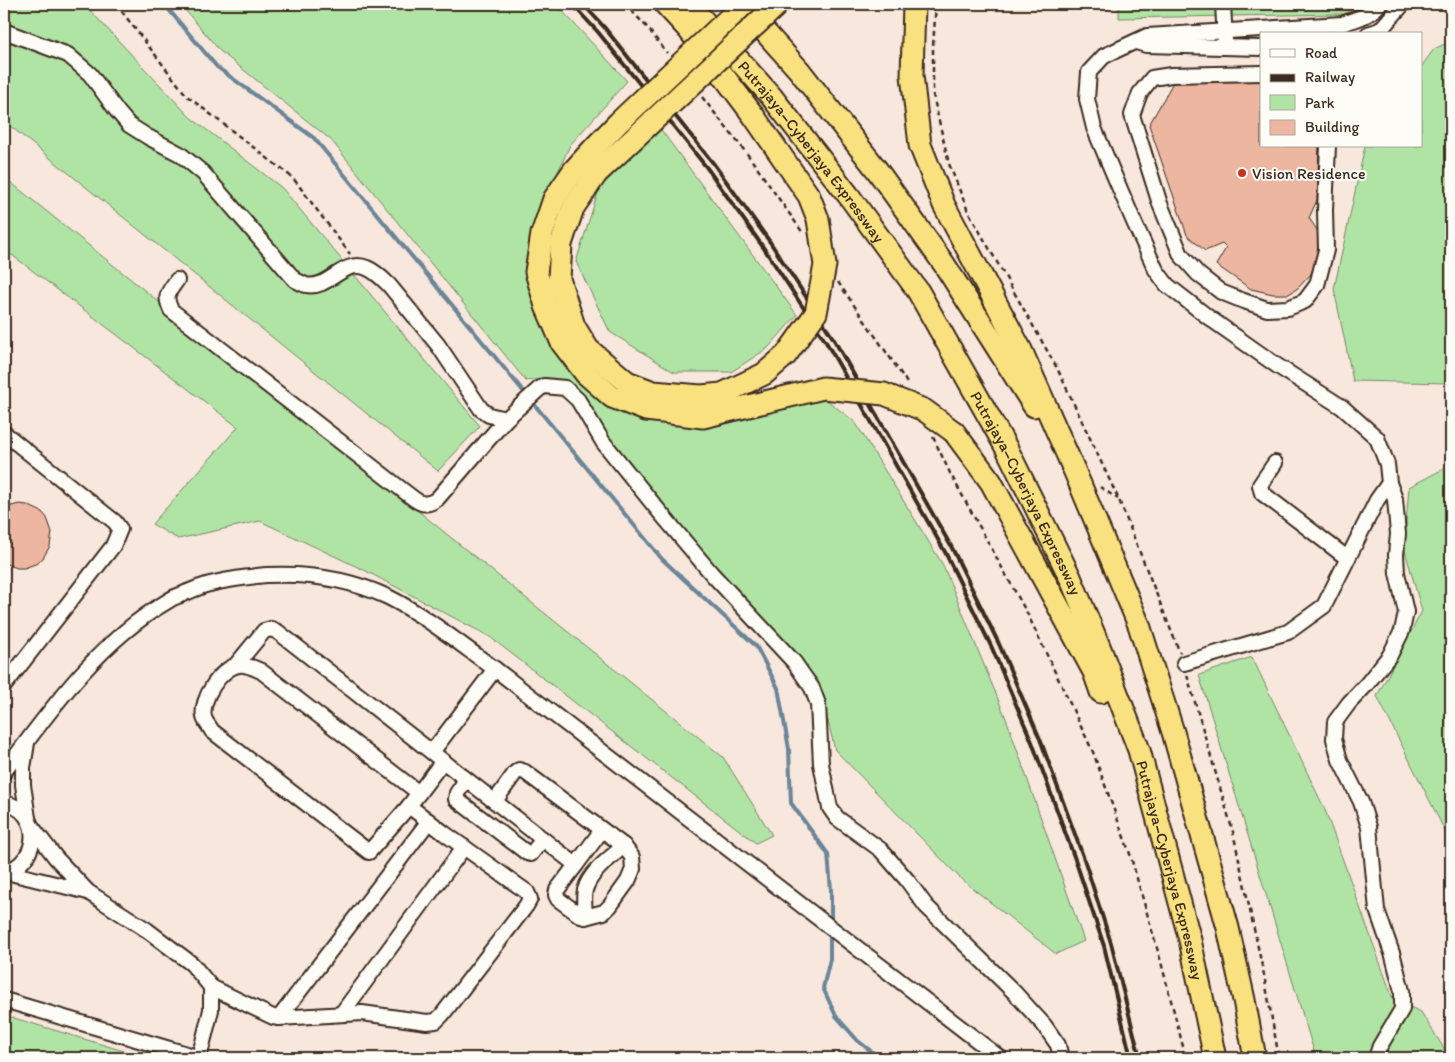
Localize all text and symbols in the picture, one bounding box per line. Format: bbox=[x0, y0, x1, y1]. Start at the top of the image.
legend bbox=[1260, 32, 1422, 148]
text: Road bbox=[1305, 44, 1338, 62]
street label: Putrajaya–Cyberjaya Expressway bbox=[734, 57, 889, 246]
text: Railway bbox=[1305, 68, 1355, 86]
text: Park bbox=[1305, 94, 1335, 112]
text: Building bbox=[1305, 118, 1359, 136]
place label: Vision Residence bbox=[1252, 164, 1366, 183]
marker: Vision Residence bbox=[1236, 167, 1248, 179]
street label: Putrajaya–Cyberjaya Expressway bbox=[967, 388, 1086, 598]
street label: Putrajaya–Cyberjaya Expressway bbox=[1133, 758, 1208, 982]

